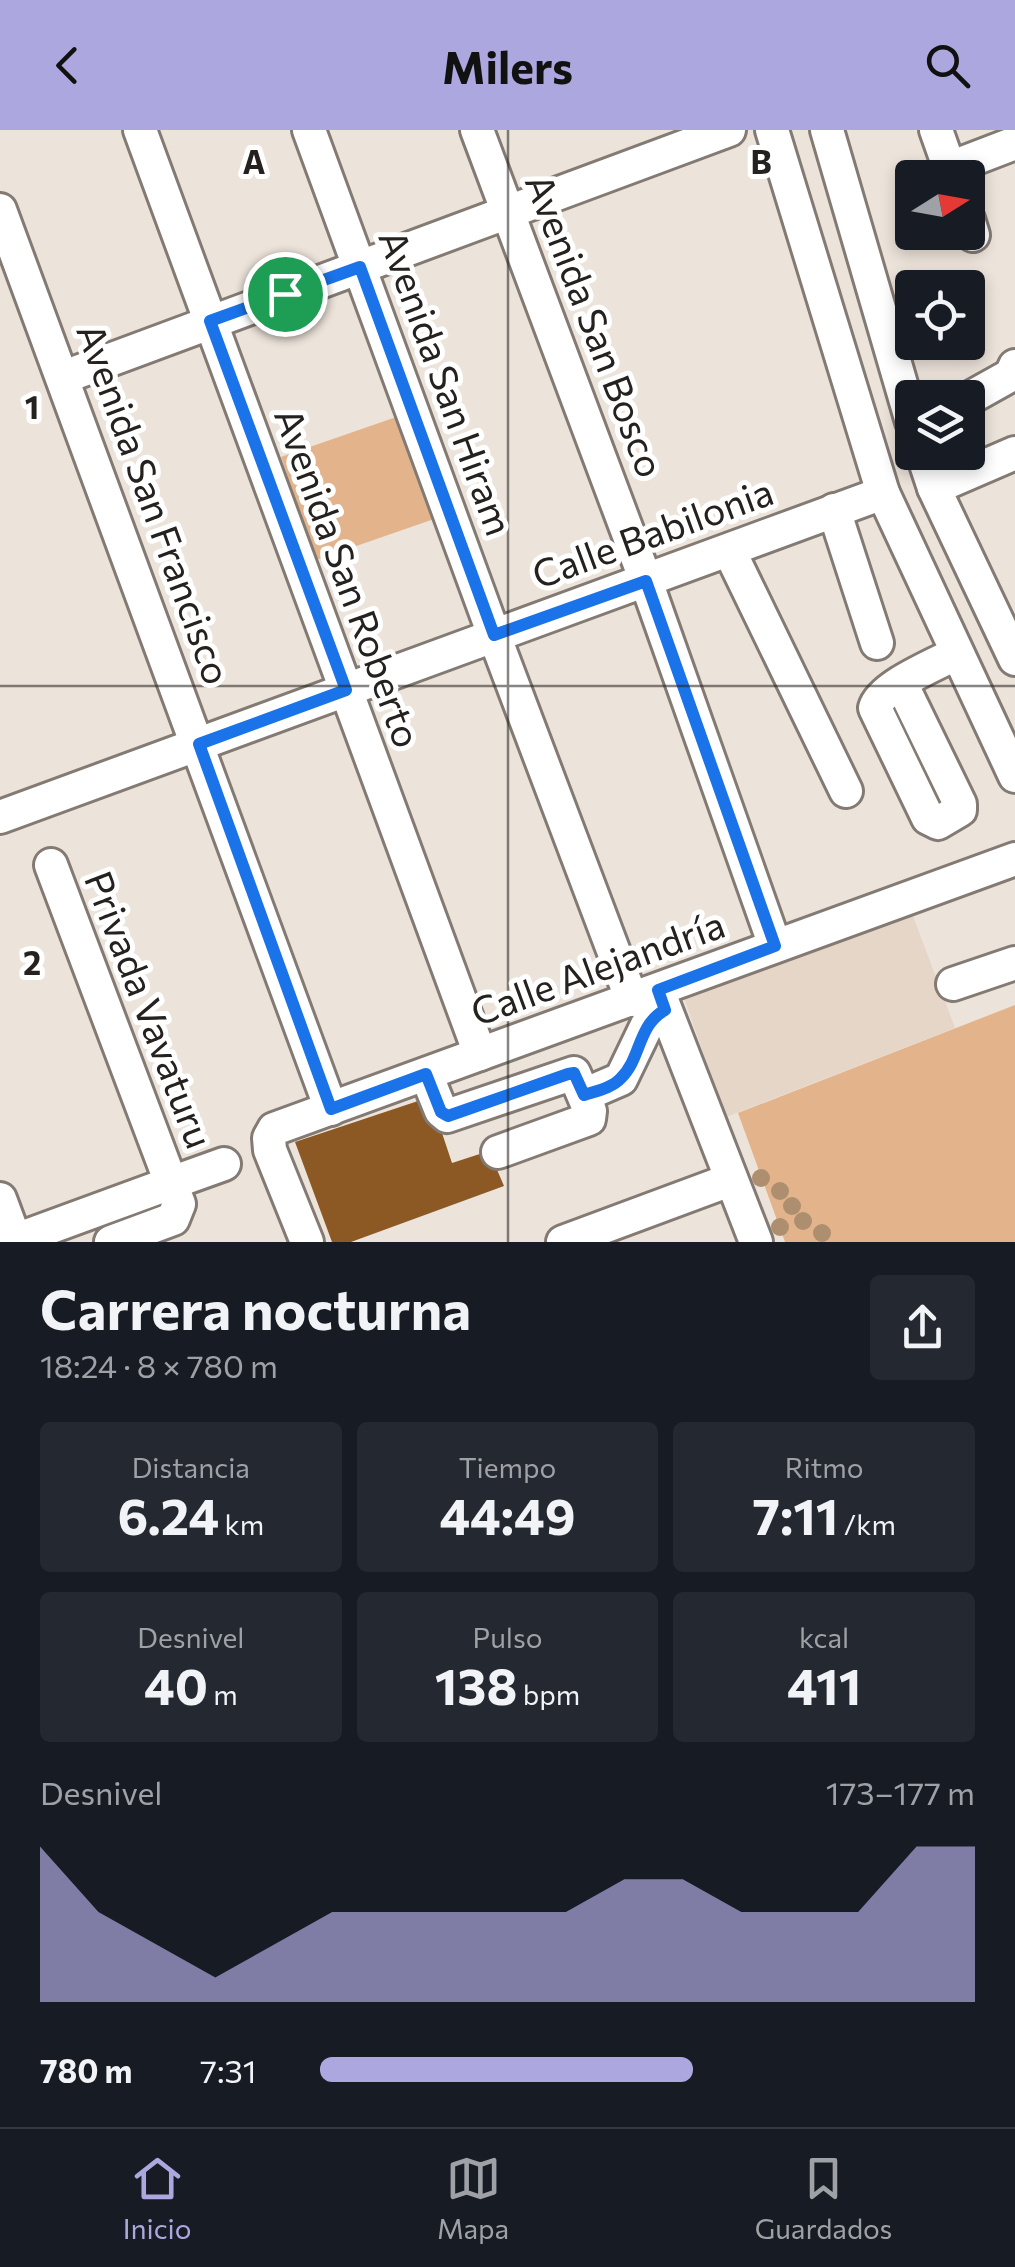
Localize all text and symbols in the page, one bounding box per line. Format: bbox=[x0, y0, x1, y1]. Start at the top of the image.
icon: back bbox=[40, 38, 95, 93]
text: Milers bbox=[442, 38, 573, 93]
icon: search bbox=[920, 38, 975, 93]
text: A bbox=[243, 141, 266, 181]
text: B bbox=[750, 141, 772, 181]
north arrow bbox=[895, 160, 985, 250]
map controls bbox=[895, 160, 985, 470]
street label: Avenida San Bosco bbox=[517, 167, 676, 483]
street label: Avenida San Hiram bbox=[370, 223, 524, 541]
pin bbox=[243, 252, 328, 337]
icon: arrive bbox=[258, 267, 313, 322]
button: locate bbox=[895, 270, 985, 360]
street label: Avenida San Francisco bbox=[68, 316, 243, 690]
button: layers bbox=[895, 380, 985, 470]
text: 1 bbox=[25, 386, 39, 426]
street label: Avenida San Roberto bbox=[266, 401, 433, 753]
street label: Calle Babilonia bbox=[525, 466, 779, 597]
street label: Privada Vavaturu bbox=[76, 864, 225, 1154]
street label: Calle Alejandría bbox=[464, 899, 730, 1034]
text: 2 bbox=[23, 942, 41, 982]
text: Carrera nocturna bbox=[40, 1274, 471, 1341]
button: share bbox=[870, 1275, 975, 1380]
text: 18:24 · 8 × 780 m bbox=[40, 1345, 278, 1385]
text: Distancia bbox=[132, 1450, 250, 1484]
text: Tiempo bbox=[459, 1450, 556, 1484]
text: Ritmo bbox=[785, 1450, 863, 1484]
text: 6.24 bbox=[117, 1484, 219, 1545]
text: 44:49 bbox=[439, 1484, 576, 1545]
text: 7:11 bbox=[752, 1484, 838, 1545]
text: km bbox=[219, 1507, 264, 1541]
text: /km bbox=[838, 1507, 896, 1541]
text: Desnivel bbox=[137, 1620, 244, 1654]
text: Pulso bbox=[473, 1620, 542, 1654]
text: kcal bbox=[799, 1620, 849, 1654]
text: 40 bbox=[144, 1654, 208, 1715]
text: 138 bbox=[435, 1654, 517, 1715]
text: 411 bbox=[787, 1654, 861, 1715]
text: m bbox=[208, 1677, 238, 1711]
text: bpm bbox=[517, 1677, 580, 1711]
text: Desnivel bbox=[40, 1772, 162, 1812]
text: 173–177 m bbox=[826, 1772, 975, 1812]
text: 780 m bbox=[40, 2050, 132, 2090]
text: 7:31 bbox=[200, 2050, 256, 2090]
tab: Inicio bbox=[123, 2151, 192, 2245]
tab: Mapa bbox=[437, 2151, 509, 2245]
tab: Guardados bbox=[755, 2151, 892, 2245]

